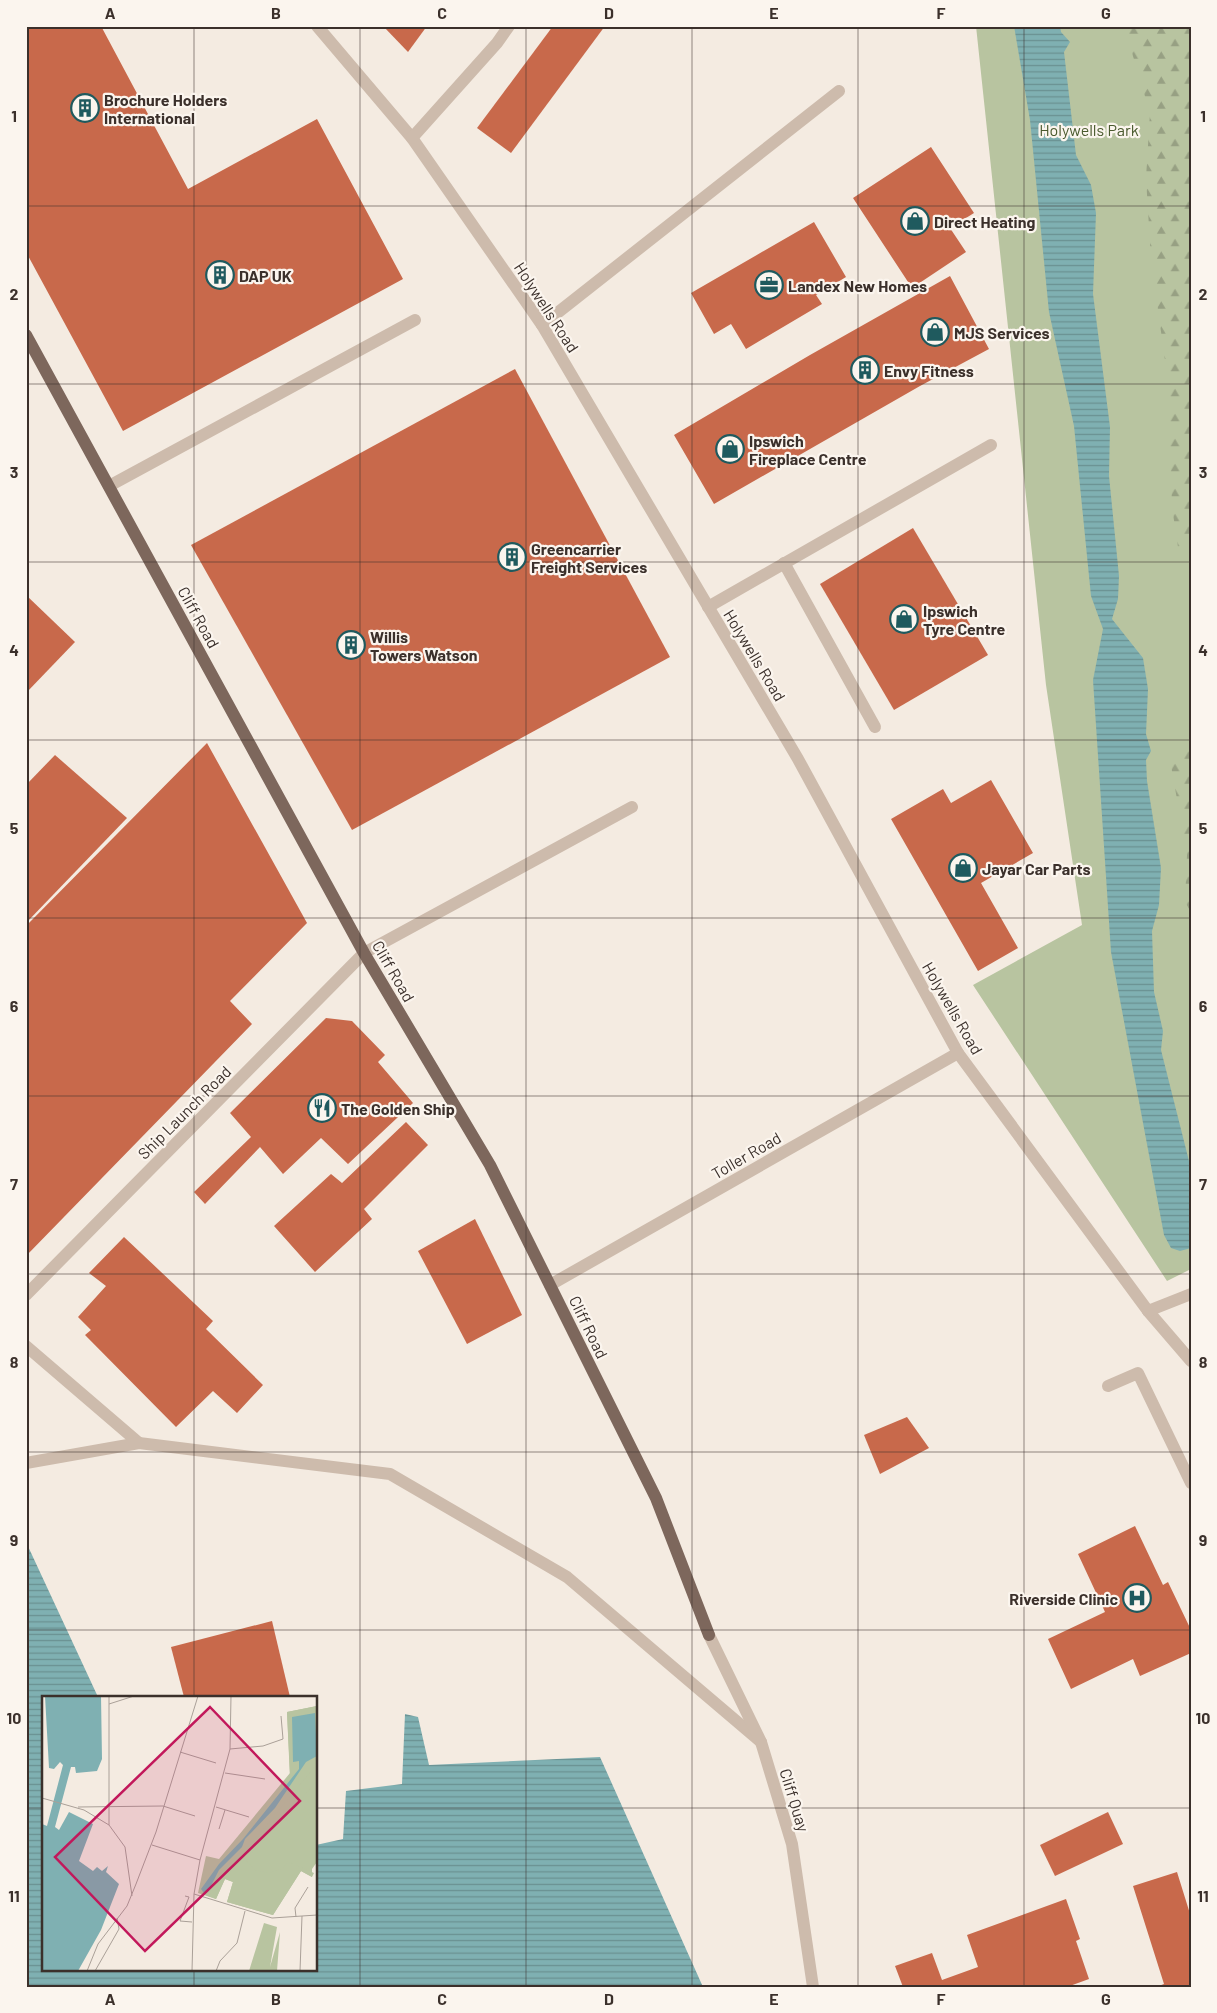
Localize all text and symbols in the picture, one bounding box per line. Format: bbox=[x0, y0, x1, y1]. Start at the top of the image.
text: A bbox=[105, 3, 116, 22]
text: B bbox=[271, 3, 281, 22]
text: C bbox=[437, 3, 447, 22]
text: D bbox=[604, 3, 614, 22]
text: E bbox=[769, 3, 779, 22]
text: F bbox=[937, 3, 946, 22]
text: G bbox=[1101, 3, 1111, 22]
place label: Brochure Holders International bbox=[104, 90, 227, 127]
building icon: Brochure Holders International bbox=[70, 93, 100, 123]
text: 1 bbox=[11, 106, 17, 125]
text: 1 bbox=[1200, 106, 1206, 125]
park label: Holywells Park bbox=[1039, 120, 1139, 139]
shop icon: Direct Heating bbox=[900, 206, 930, 236]
place label: Direct Heating bbox=[934, 212, 1035, 231]
street label: Holywells Road bbox=[511, 258, 583, 356]
building icon: DAP UK bbox=[205, 260, 235, 290]
place label: DAP UK bbox=[239, 266, 292, 285]
office icon: Landex New Homes bbox=[754, 270, 784, 300]
place label: Landex New Homes bbox=[788, 276, 927, 295]
text: 2 bbox=[10, 284, 19, 303]
text: 2 bbox=[1199, 284, 1208, 303]
shop icon: MJS Services bbox=[920, 317, 950, 347]
place label: MJS Services bbox=[954, 323, 1050, 342]
building icon: Envy Fitness bbox=[850, 355, 880, 385]
place label: Envy Fitness bbox=[884, 361, 974, 380]
place label: Ipswich Fireplace Centre bbox=[749, 431, 867, 468]
shop icon: Ipswich Fireplace Centre bbox=[715, 434, 745, 464]
text: 3 bbox=[10, 462, 18, 481]
text: 3 bbox=[1199, 462, 1207, 481]
place label: Greencarrier Freight Services bbox=[531, 539, 647, 576]
building icon: Greencarrier Freight Services bbox=[497, 542, 527, 572]
street label: Cliff Road bbox=[174, 583, 224, 651]
place label: Ipswich Tyre Centre bbox=[923, 601, 1006, 638]
shop icon: Ipswich Tyre Centre bbox=[889, 604, 919, 634]
street label: Holywells Road bbox=[720, 606, 790, 704]
place label: Willis Towers Watson bbox=[370, 627, 478, 664]
building icon: Willis Towers Watson bbox=[336, 630, 366, 660]
text: 4 bbox=[9, 640, 19, 659]
text: 4 bbox=[1198, 640, 1208, 659]
text: 5 bbox=[10, 818, 19, 837]
text: 5 bbox=[1199, 818, 1208, 837]
shop icon: Jayar Car Parts bbox=[948, 853, 978, 883]
place label: Jayar Car Parts bbox=[982, 859, 1091, 878]
street label: Cliff Road bbox=[369, 937, 419, 1005]
street label: Holywells Road bbox=[919, 958, 987, 1058]
text: 6 bbox=[10, 996, 19, 1015]
text: 6 bbox=[1199, 996, 1208, 1015]
street label: Ship Launch Road bbox=[133, 1061, 235, 1163]
restaurant icon: The Golden Ship bbox=[307, 1093, 337, 1123]
place label: The Golden Ship bbox=[341, 1099, 455, 1118]
street label: Toller Road bbox=[708, 1128, 784, 1182]
text: 7 bbox=[10, 1174, 18, 1193]
text: 7 bbox=[1199, 1174, 1207, 1193]
street label: Cliff Road bbox=[566, 1293, 612, 1361]
text: 8 bbox=[10, 1352, 19, 1371]
text: 8 bbox=[1199, 1352, 1208, 1371]
text: 9 bbox=[10, 1530, 18, 1549]
text: 9 bbox=[1199, 1530, 1207, 1549]
hospital icon: Riverside Clinic bbox=[1122, 1583, 1152, 1613]
place label: Riverside Clinic bbox=[1009, 1589, 1118, 1608]
inset map bbox=[42, 1696, 318, 1970]
text: 10 bbox=[7, 1708, 21, 1727]
text: 10 bbox=[1196, 1708, 1210, 1727]
street label: Cliff Quay bbox=[776, 1766, 814, 1835]
text: 11 bbox=[8, 1886, 20, 1905]
text: 11 bbox=[1197, 1886, 1209, 1905]
text: A bbox=[105, 1989, 116, 2008]
text: B bbox=[271, 1989, 281, 2008]
text: C bbox=[437, 1989, 447, 2008]
text: D bbox=[604, 1989, 614, 2008]
text: E bbox=[769, 1989, 779, 2008]
text: F bbox=[937, 1989, 946, 2008]
text: G bbox=[1101, 1989, 1111, 2008]

